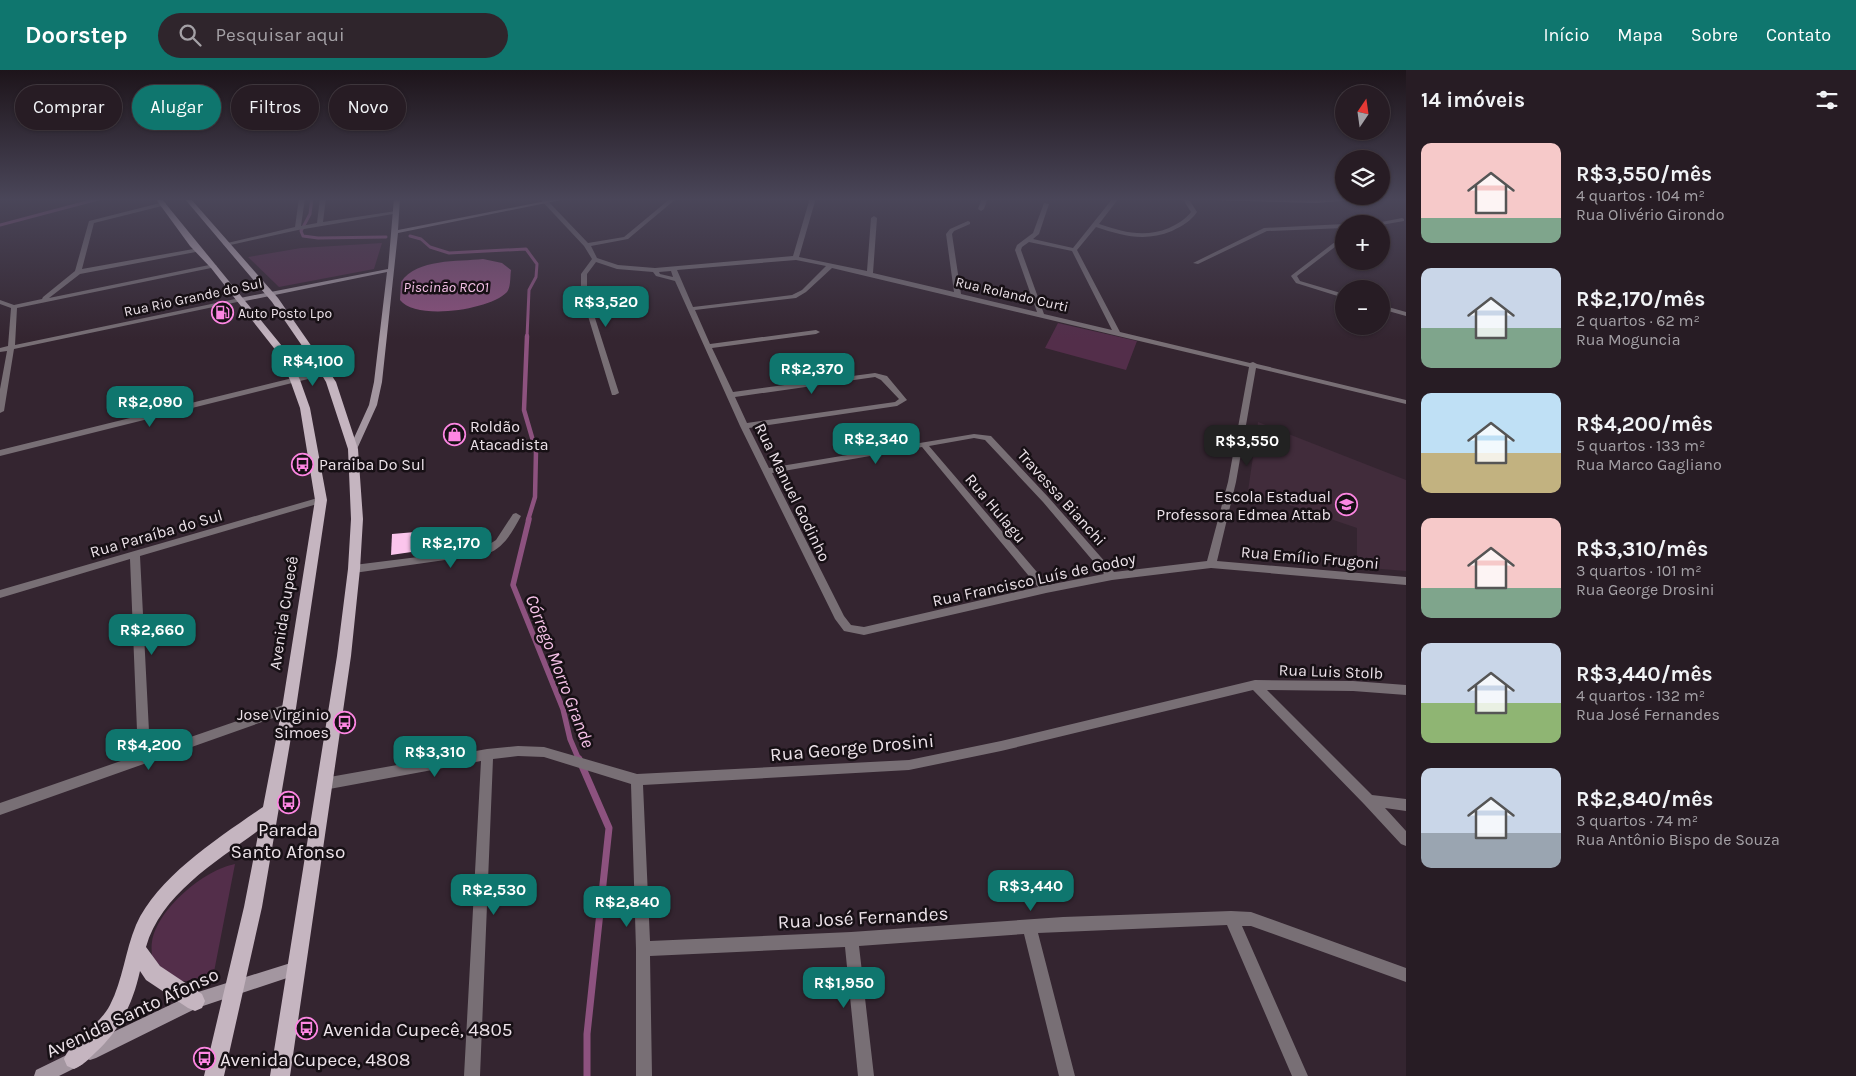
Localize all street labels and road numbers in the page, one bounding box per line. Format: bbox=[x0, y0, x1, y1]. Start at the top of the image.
street label: Rua Rolando Curti bbox=[954, 273, 1070, 316]
street label: Rua Rio Grande do Sul bbox=[122, 275, 264, 320]
street label: Rua Manuel Godinho bbox=[751, 420, 834, 565]
street label: Travessa Bianchi bbox=[1013, 445, 1110, 549]
street label: Rua Hulagu bbox=[961, 470, 1030, 547]
street label: Rua Paraíba do Sul bbox=[88, 505, 225, 562]
street label: Rua Emílio Frugoni bbox=[1240, 542, 1380, 573]
street label: Rua Francisco Luís de Godoy bbox=[931, 549, 1138, 610]
street label: Avenida Cupecê bbox=[265, 555, 302, 671]
street label: Rua Luis Stolb bbox=[1278, 660, 1384, 683]
street label: Rua George Drosini bbox=[769, 730, 935, 766]
street label: Rua José Fernandes bbox=[777, 903, 949, 933]
street label: Avenida Santo Afonso bbox=[43, 963, 222, 1063]

